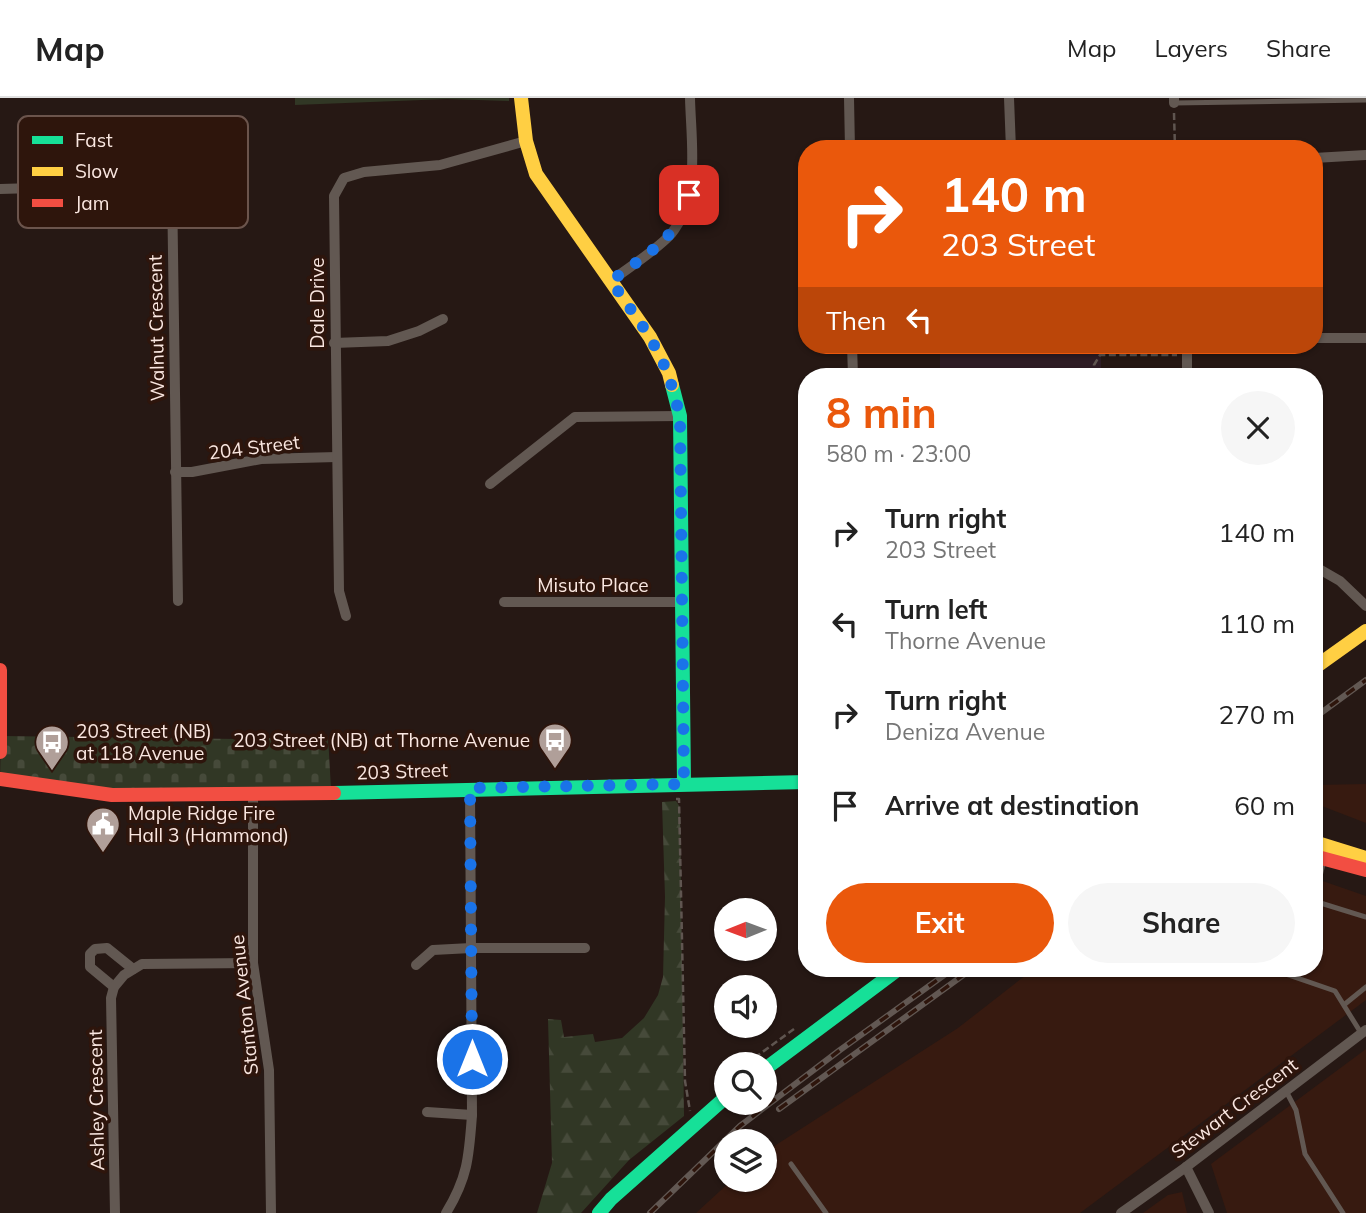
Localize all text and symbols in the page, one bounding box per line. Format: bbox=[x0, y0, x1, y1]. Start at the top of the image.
text: Map bbox=[35, 28, 105, 69]
text: Map bbox=[1067, 33, 1116, 63]
text: Layers bbox=[1154, 33, 1228, 63]
text: Share bbox=[1266, 33, 1331, 63]
legend bbox=[18, 116, 248, 228]
text: Fast bbox=[75, 128, 113, 152]
text: Slow bbox=[75, 159, 119, 183]
text: 140 m bbox=[941, 163, 1087, 224]
pin bbox=[659, 165, 719, 225]
icon: right bbox=[826, 168, 917, 259]
icon: arrive bbox=[670, 176, 708, 214]
text: Jam bbox=[75, 191, 109, 215]
text: 203 Street bbox=[941, 224, 1095, 264]
street label: Walnut Crescent bbox=[143, 254, 169, 401]
street label: Dale Drive bbox=[305, 257, 329, 349]
icon: left bbox=[900, 301, 938, 339]
text: Then bbox=[826, 304, 886, 337]
text: 8 min bbox=[826, 386, 937, 439]
button: close bbox=[1221, 391, 1295, 465]
street label: 204 Street bbox=[207, 429, 301, 464]
text: 580 m · 23:00 bbox=[826, 439, 971, 468]
text: Turn right bbox=[885, 502, 1006, 535]
icon: right bbox=[826, 514, 864, 552]
text: 140 m bbox=[1219, 516, 1295, 549]
text: 203 Street bbox=[885, 535, 996, 564]
street label: Misuto Place bbox=[537, 573, 649, 597]
text: Turn left bbox=[885, 593, 987, 626]
icon: left bbox=[826, 605, 864, 643]
text: 110 m bbox=[1219, 607, 1295, 640]
text: Thorne Avenue bbox=[885, 626, 1046, 655]
text: Turn right bbox=[885, 684, 1006, 717]
icon: right bbox=[826, 696, 864, 734]
text: 270 m bbox=[1219, 698, 1295, 731]
text: Deniza Avenue bbox=[885, 717, 1045, 746]
place label: 203 Street (NB) at 118 Avenue bbox=[76, 719, 212, 765]
bus stop icon: 203 Street (NB) at Thorne Avenue bbox=[536, 721, 574, 770]
bus stop icon: 203 Street (NB) at 118 Avenue bbox=[33, 723, 71, 772]
place label: 203 Street (NB) at Thorne Avenue bbox=[233, 728, 530, 752]
street label: 203 Street bbox=[356, 757, 449, 785]
icon: arrive bbox=[826, 787, 864, 825]
text: Arrive at destination bbox=[885, 789, 1140, 822]
text: 60 m bbox=[1234, 789, 1295, 822]
place label: Maple Ridge Fire Hall 3 (Hammond) bbox=[128, 801, 289, 847]
public building icon: Maple Ridge Fire Hall 3 (Hammond) bbox=[84, 805, 122, 854]
button: Exit bbox=[826, 883, 1054, 963]
button: Share bbox=[1068, 883, 1295, 963]
north arrow bbox=[714, 898, 777, 961]
map controls bbox=[714, 898, 777, 1192]
street label: Stanton Avenue bbox=[225, 934, 263, 1076]
button: sound bbox=[714, 975, 777, 1038]
position arrow bbox=[435, 1022, 509, 1096]
street label: Ashley Crescent bbox=[83, 1029, 109, 1171]
button: search bbox=[714, 1052, 777, 1115]
street label: Stewart Crescent bbox=[1166, 1052, 1302, 1163]
button: layers bbox=[714, 1129, 777, 1192]

